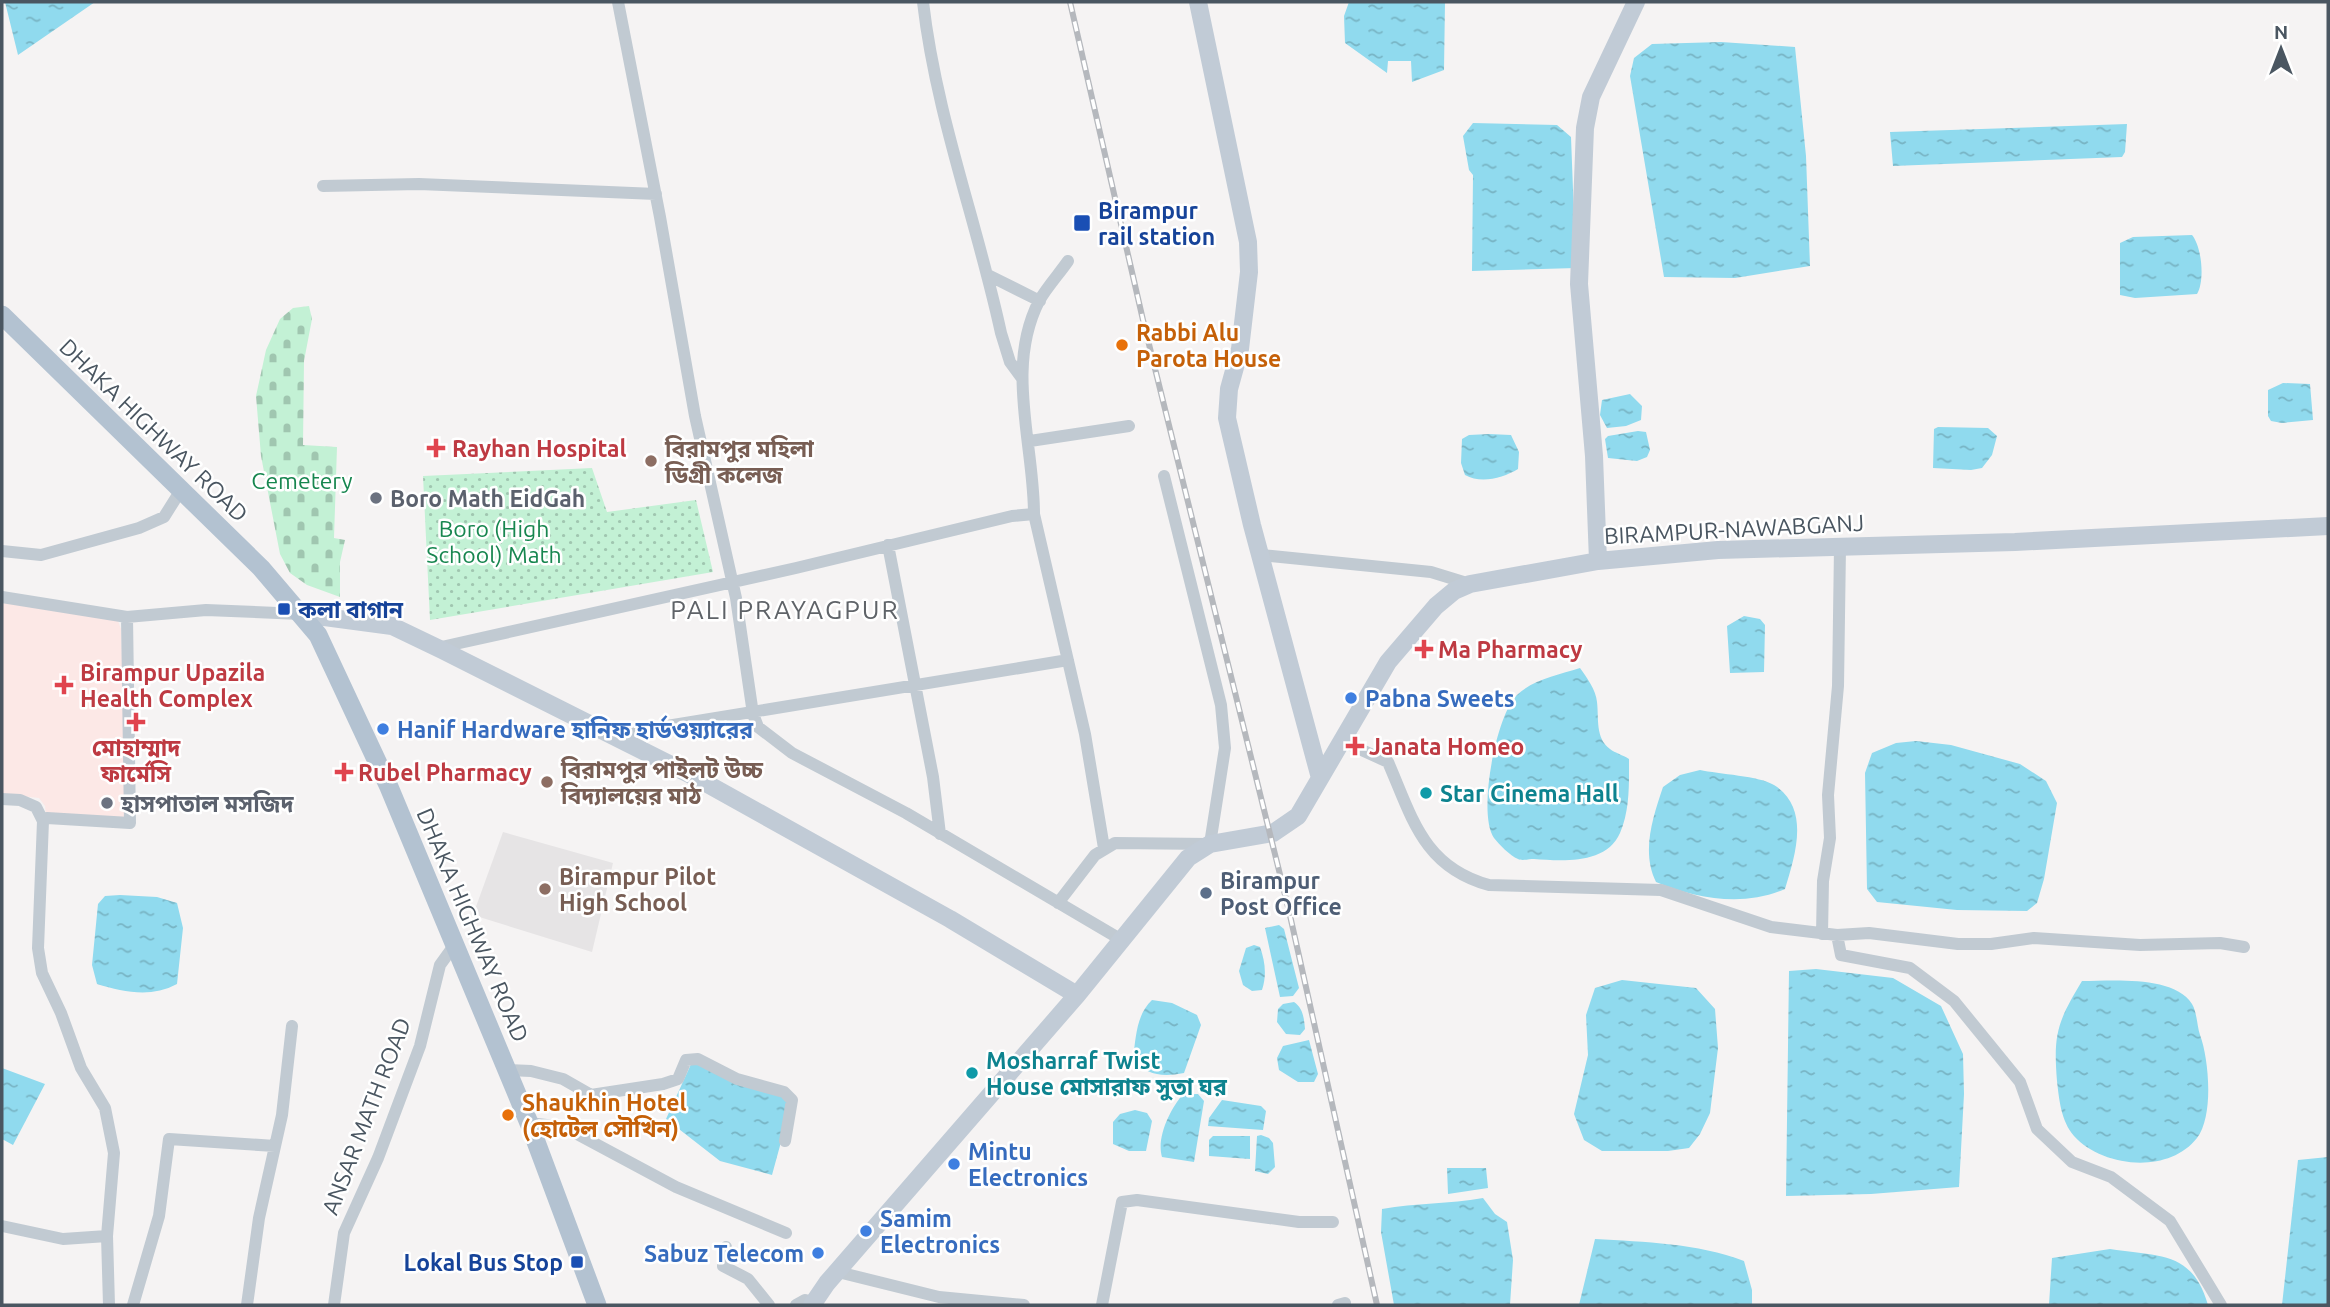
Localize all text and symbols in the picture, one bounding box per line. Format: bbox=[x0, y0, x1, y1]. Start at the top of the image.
north arrow bbox=[2246, 14, 2316, 84]
text: N bbox=[2274, 21, 2288, 43]
place label: Birampur rail station bbox=[1098, 198, 1215, 249]
marker: Birampur rail station bbox=[1072, 213, 1092, 233]
place label: Rabbi Alu Parota House bbox=[1136, 320, 1281, 371]
street label: DHAKA HIGHWAY ROAD bbox=[55, 334, 253, 526]
marker: Rabbi Alu Parota House bbox=[1114, 337, 1130, 353]
place label: বিরামপুর মহিলা ডিগ্রী কলেজ bbox=[664, 435, 814, 487]
place label: Rayhan Hospital bbox=[452, 436, 627, 461]
marker: Rayhan Hospital bbox=[426, 438, 446, 458]
marker: বিরামপুর মহিলা ডিগ্রী কলেজ bbox=[643, 453, 659, 469]
park label: Cemetery bbox=[251, 468, 353, 493]
place label: Boro Math EidGah bbox=[390, 486, 585, 511]
marker: Boro Math EidGah bbox=[368, 490, 384, 506]
street label: BIRAMPUR-NAWABGANJ bbox=[1603, 510, 1865, 548]
park label: Boro (High School) Math bbox=[426, 516, 562, 568]
district label: PALI PRAYAGPUR bbox=[670, 595, 900, 624]
place label: কলা বাগান bbox=[297, 597, 404, 622]
marker: কলা বাগান bbox=[276, 601, 292, 617]
place label: Ma Pharmacy bbox=[1438, 637, 1582, 662]
marker: Ma Pharmacy bbox=[1416, 641, 1432, 657]
place label: Birampur Upazila Health Complex bbox=[80, 660, 265, 711]
marker: Birampur Upazila Health Complex bbox=[54, 675, 74, 695]
place label: Pabna Sweets bbox=[1365, 686, 1515, 711]
marker: Pabna Sweets bbox=[1343, 690, 1359, 706]
marker: মোহাম্মাদ ফার্মেসি bbox=[128, 714, 144, 730]
place label: Hanif Hardware হানিফ হার্ডওয়্যারের bbox=[397, 715, 754, 742]
marker: Hanif Hardware হানিফ হার্ডওয়্যারের bbox=[375, 721, 391, 737]
place label: Janata Homeo bbox=[1369, 734, 1524, 759]
place label: মোহাম্মাদ ফার্মেসি bbox=[92, 735, 181, 786]
marker: Janata Homeo bbox=[1347, 738, 1363, 754]
place label: বিরামপুর পাইলট উচ্চ বিদ্যালয়ের মাঠ bbox=[560, 756, 763, 808]
place label: Rubel Pharmacy bbox=[358, 760, 532, 785]
marker: Rubel Pharmacy bbox=[336, 764, 352, 780]
marker: বিরামপুর পাইলট উচ্চ বিদ্যালয়ের মাঠ bbox=[539, 774, 555, 790]
place label: Star Cinema Hall bbox=[1440, 781, 1619, 806]
marker: Star Cinema Hall bbox=[1418, 785, 1434, 801]
place label: হাসপাতাল মসজিদ bbox=[120, 790, 294, 816]
marker: হাসপাতাল মসজিদ bbox=[99, 795, 115, 811]
street label: DHAKA HIGHWAY ROAD bbox=[412, 804, 534, 1046]
place label: Birampur Pilot High School bbox=[559, 864, 716, 915]
place label: Birampur Post Office bbox=[1220, 868, 1342, 919]
marker: Birampur Pilot High School bbox=[537, 881, 553, 897]
marker: Birampur Post Office bbox=[1198, 885, 1214, 901]
street label: ANSAR MATH ROAD bbox=[317, 1014, 415, 1218]
place label: Mosharraf Twist House মোসারাফ সুতা ঘর bbox=[986, 1048, 1228, 1101]
marker: Mosharraf Twist House মোসারাফ সুতা ঘর bbox=[964, 1065, 980, 1081]
place label: Shaukhin Hotel (হোটেল সৌখিন) bbox=[522, 1090, 686, 1142]
marker: Shaukhin Hotel (হোটেল সৌখিন) bbox=[500, 1107, 516, 1123]
place label: Mintu Electronics bbox=[968, 1139, 1088, 1190]
marker: Mintu Electronics bbox=[946, 1156, 962, 1172]
place label: Samim Electronics bbox=[880, 1206, 1000, 1257]
marker: Samim Electronics bbox=[858, 1223, 874, 1239]
place label: Sabuz Telecom bbox=[644, 1241, 804, 1266]
marker: Sabuz Telecom bbox=[810, 1245, 826, 1261]
place label: Lokal Bus Stop bbox=[404, 1250, 563, 1275]
marker: Lokal Bus Stop bbox=[569, 1254, 585, 1270]

